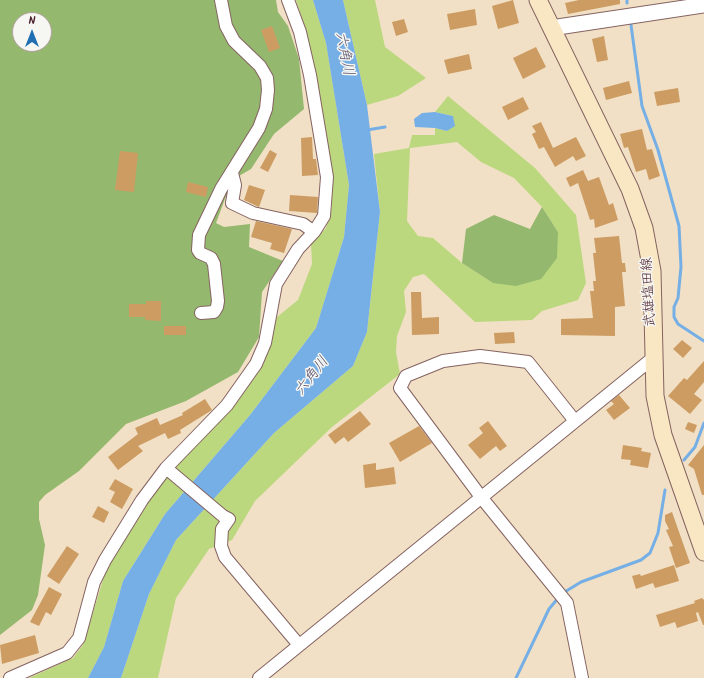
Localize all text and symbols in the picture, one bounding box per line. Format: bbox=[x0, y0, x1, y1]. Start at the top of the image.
north arrow bbox=[12, 12, 52, 52]
text: N bbox=[29, 12, 35, 30]
water label: 六角川 bbox=[330, 30, 356, 78]
street label: 武雄塩田線 bbox=[640, 257, 660, 327]
water label: 六角川 bbox=[292, 354, 334, 400]

